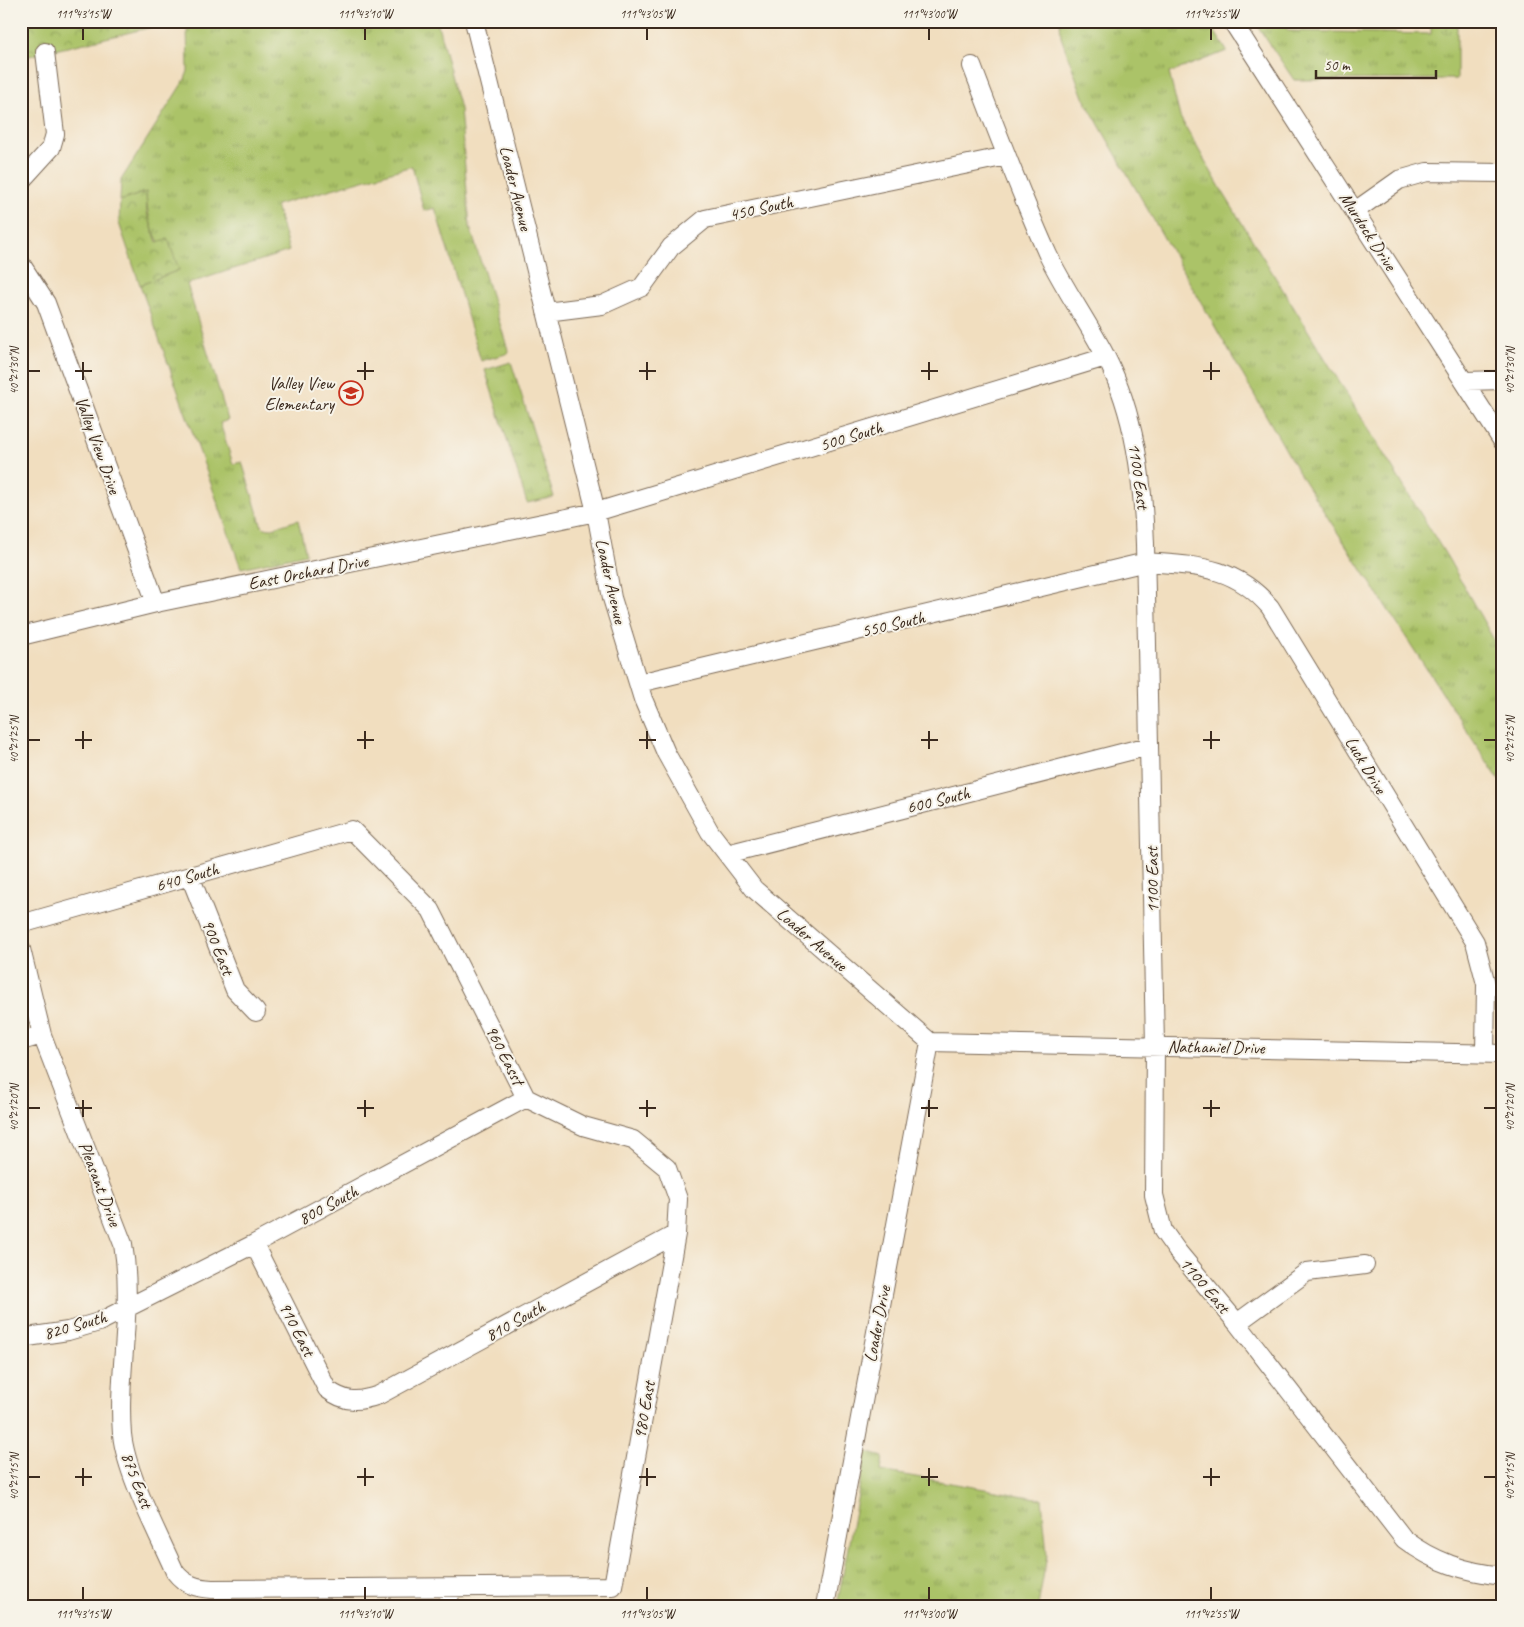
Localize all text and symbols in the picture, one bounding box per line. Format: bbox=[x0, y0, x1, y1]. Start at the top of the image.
text: 111°43'15"W bbox=[56, 6, 112, 22]
text: 111°43'10"W bbox=[338, 6, 394, 22]
text: 111°43'05"W bbox=[620, 6, 676, 22]
text: 111°43'00"W bbox=[902, 6, 958, 22]
text: 111°42'55"W bbox=[1184, 6, 1240, 22]
scale bar bbox=[1316, 48, 1436, 80]
text: 50 m bbox=[1324, 56, 1351, 75]
street label: Loader Avenue bbox=[495, 143, 537, 234]
street label: Murdock Drive bbox=[1335, 188, 1402, 275]
street label: 450 South bbox=[727, 190, 796, 225]
text: 40°21'30"N bbox=[6, 346, 22, 395]
text: 40°21'30"N bbox=[1502, 346, 1518, 395]
place label: Valley View Elementary bbox=[265, 372, 336, 415]
school or university icon: Valley View Elementary bbox=[338, 380, 364, 406]
street label: Valley View Drive bbox=[70, 393, 126, 498]
street label: 500 South bbox=[817, 416, 886, 456]
street label: 1100 East bbox=[1123, 442, 1155, 512]
street label: Loader Avenue bbox=[591, 536, 632, 627]
street label: East Orchard Drive bbox=[246, 549, 371, 594]
street label: 550 South bbox=[859, 606, 928, 642]
text: 40°21'25"N bbox=[6, 715, 22, 764]
text: 40°21'25"N bbox=[1502, 715, 1518, 764]
street label: Luck Drive bbox=[1340, 732, 1392, 799]
street label: 600 South bbox=[904, 781, 973, 818]
street label: 1100 East bbox=[1140, 845, 1164, 913]
street label: 640 South bbox=[153, 857, 222, 896]
street label: Loader Avenue bbox=[772, 902, 853, 976]
street label: 900 East bbox=[197, 916, 240, 980]
street label: 960 Easst bbox=[481, 1021, 531, 1091]
street label: Nathaniel Drive bbox=[1167, 1035, 1266, 1059]
text: 40°21'20"N bbox=[6, 1083, 22, 1132]
text: 40°21'20"N bbox=[1502, 1083, 1518, 1132]
street label: Pleasant Drive bbox=[74, 1139, 127, 1230]
street label: 800 South bbox=[294, 1180, 362, 1230]
street label: 1100 East bbox=[1175, 1253, 1236, 1319]
street label: Loader Drive bbox=[859, 1283, 895, 1364]
street label: 810 South bbox=[482, 1295, 549, 1346]
street label: 910 East bbox=[274, 1298, 321, 1362]
street label: 820 South bbox=[41, 1305, 110, 1344]
street label: 980 East bbox=[628, 1377, 660, 1441]
street label: 875 East bbox=[116, 1449, 158, 1513]
text: 40°21'15"N bbox=[6, 1452, 22, 1501]
text: 40°21'15"N bbox=[1502, 1452, 1518, 1501]
text: 111°43'15"W bbox=[56, 1606, 112, 1622]
text: 111°43'10"W bbox=[338, 1606, 394, 1622]
text: 111°43'05"W bbox=[620, 1606, 676, 1622]
text: 111°43'00"W bbox=[902, 1606, 958, 1622]
text: 111°42'55"W bbox=[1184, 1606, 1240, 1622]

